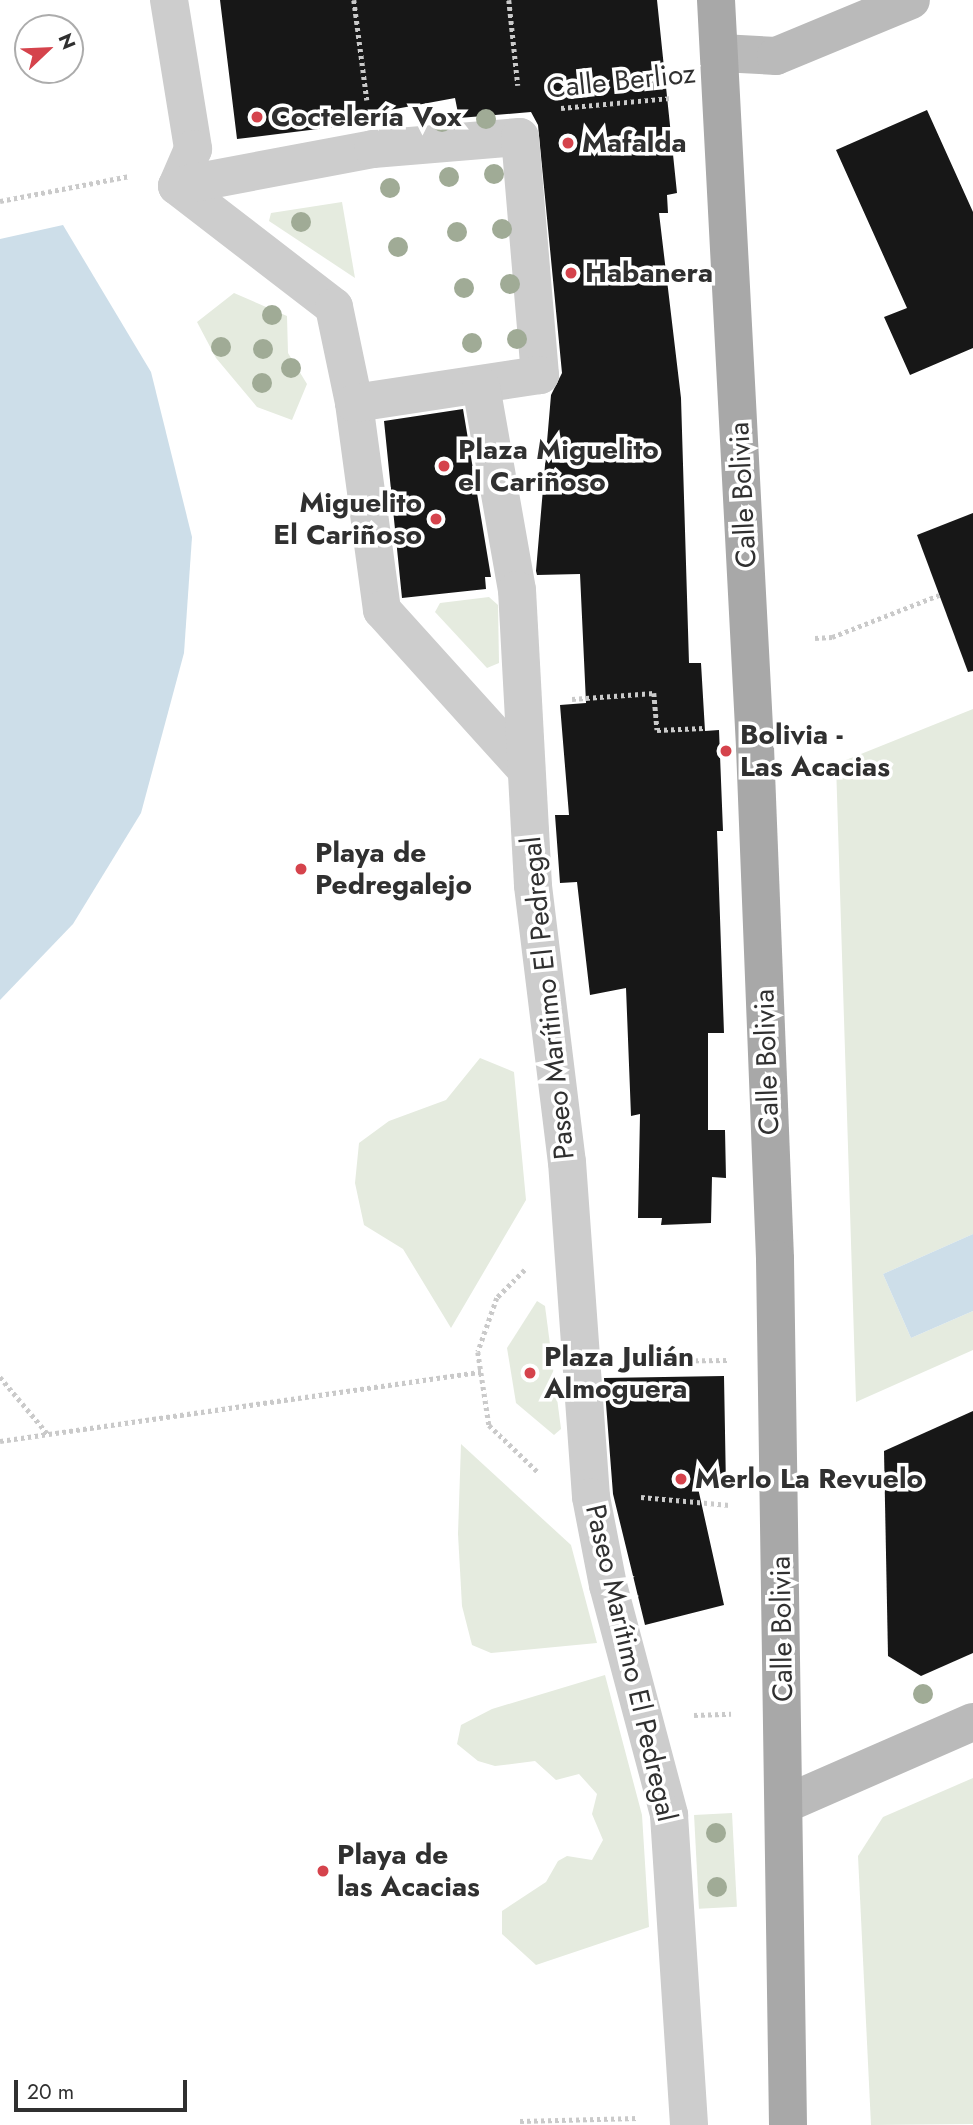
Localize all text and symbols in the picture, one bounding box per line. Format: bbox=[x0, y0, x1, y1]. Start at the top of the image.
north arrow bbox=[14, 14, 84, 84]
text: N bbox=[52, 29, 82, 54]
street label: Calle Berlioz bbox=[545, 56, 697, 106]
place label: Coctelería Vox bbox=[271, 100, 462, 134]
marker: Coctelería Vox bbox=[249, 109, 265, 125]
place label: Mafalda bbox=[582, 126, 687, 160]
marker: Mafalda bbox=[560, 135, 576, 151]
place label: Habanera bbox=[585, 256, 713, 290]
marker: Habanera bbox=[563, 265, 579, 281]
street label: Calle Bolivia bbox=[722, 421, 764, 569]
place label: Plaza Miguelito el Cariñoso bbox=[458, 433, 659, 499]
marker: Plaza Miguelito el Cariñoso bbox=[436, 458, 452, 474]
place label: Miguelito El Cariñoso bbox=[273, 486, 422, 552]
marker: Miguelito El Cariñoso bbox=[428, 511, 444, 527]
place label: Bolivia - Las Acacias bbox=[740, 718, 890, 784]
marker: Bolivia - Las Acacias bbox=[718, 743, 734, 759]
street label: Paseo Marítimo El Pedregal bbox=[514, 835, 582, 1161]
place label: Playa de Pedregalejo bbox=[315, 836, 472, 902]
marker: Playa de Pedregalejo bbox=[293, 861, 309, 877]
street label: Calle Bolivia bbox=[748, 988, 786, 1136]
place label: Plaza Julián Almoguera bbox=[544, 1340, 694, 1406]
marker: Plaza Julián Almoguera bbox=[522, 1365, 538, 1381]
place label: Merlo La Revuelo bbox=[695, 1462, 923, 1496]
marker: Merlo La Revuelo bbox=[673, 1471, 689, 1487]
street label: Paseo Marítimo El Pedregal bbox=[578, 1501, 684, 1825]
street label: Calle Bolivia bbox=[764, 1556, 800, 1702]
place label: Playa de las Acacias bbox=[337, 1838, 480, 1904]
marker: Playa de las Acacias bbox=[315, 1863, 331, 1879]
scale bar bbox=[18, 2066, 191, 2110]
text: 20 m bbox=[27, 2077, 74, 2107]

